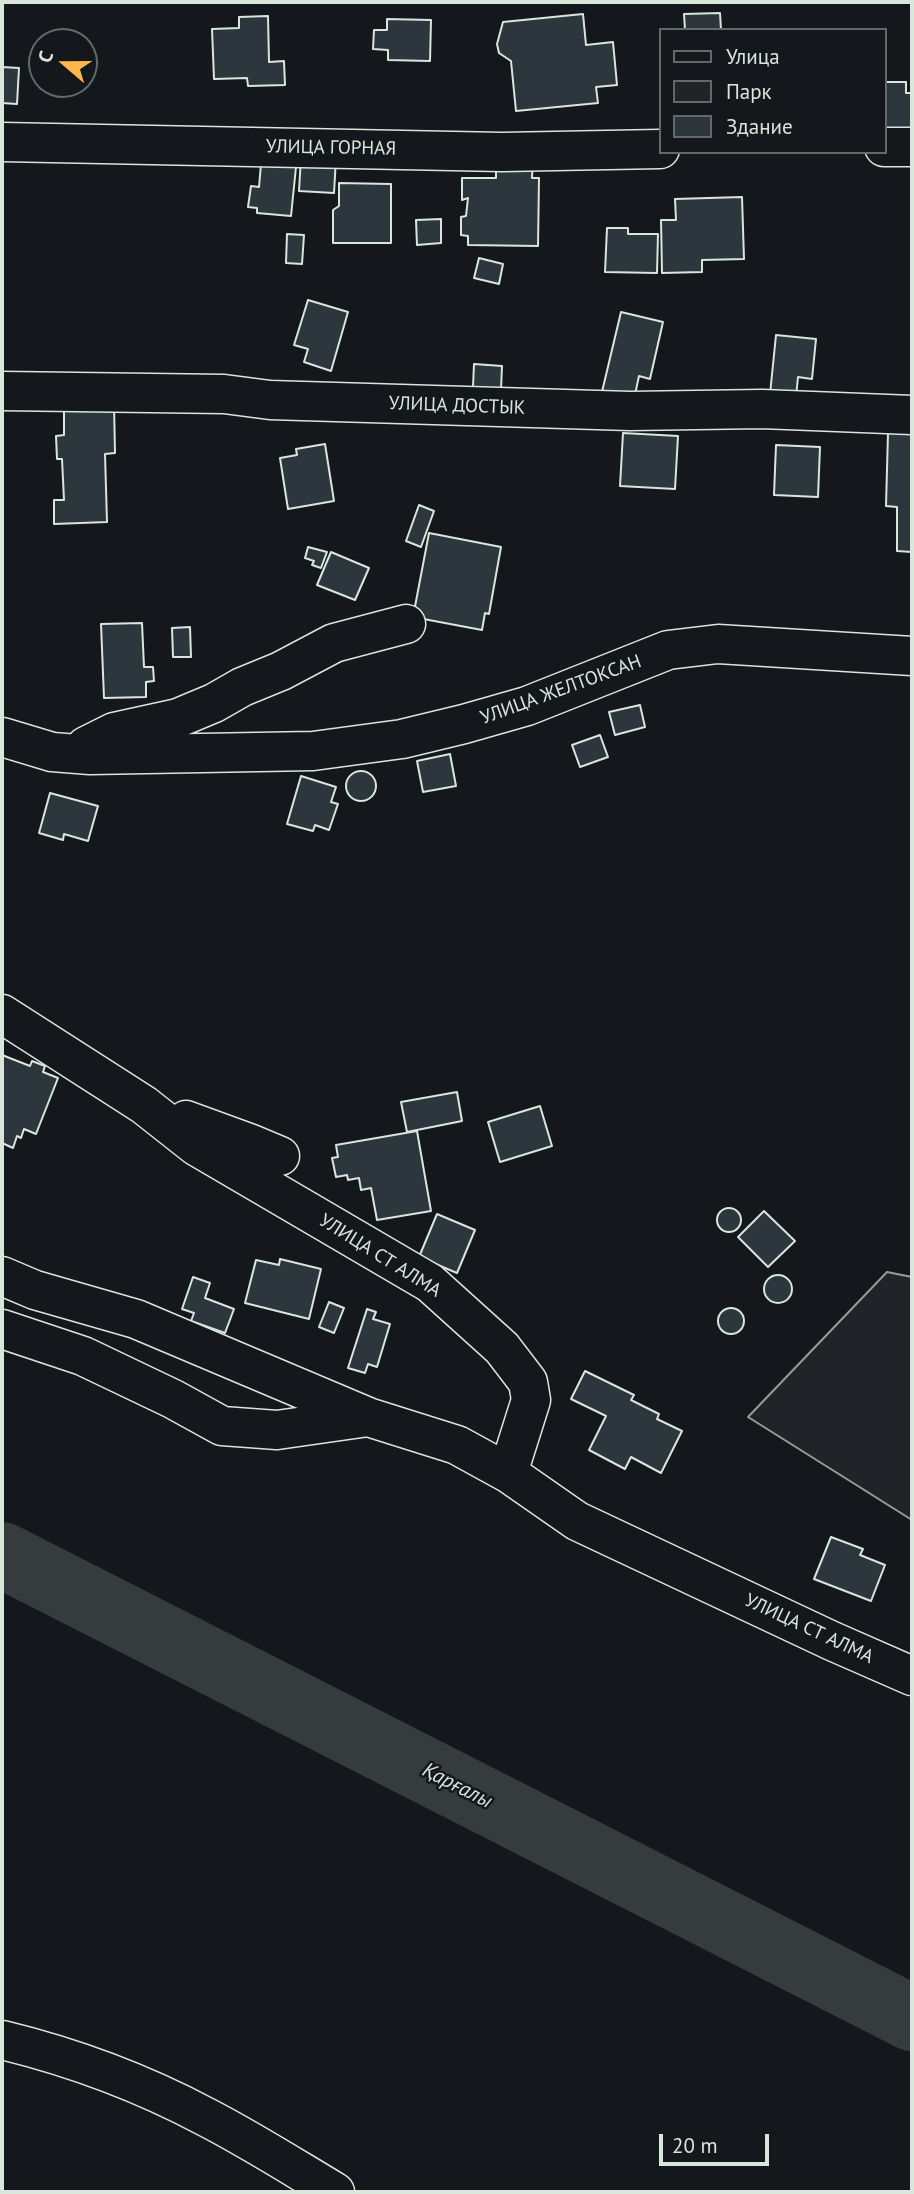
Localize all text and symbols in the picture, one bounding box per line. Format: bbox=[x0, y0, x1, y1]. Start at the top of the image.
north arrow bbox=[28, 28, 98, 98]
legend bbox=[659, 28, 886, 154]
text: Улица bbox=[726, 43, 780, 70]
text: С bbox=[32, 47, 58, 66]
text: Парк bbox=[726, 78, 772, 105]
text: Здание bbox=[726, 113, 793, 140]
street label: УЛИЦА ГОРНАЯ bbox=[266, 135, 396, 161]
street label: УЛИЦА ДОСТЫК bbox=[388, 392, 526, 420]
street label: УЛИЦА ЖЕЛТОКСАН bbox=[478, 650, 644, 730]
street label: УЛИЦА СТ АЛМА bbox=[315, 1209, 445, 1303]
street label: УЛИЦА СТ АЛМА bbox=[741, 1589, 877, 1669]
water label: Қарғалы bbox=[418, 1758, 496, 1814]
scale bar bbox=[662, 2120, 772, 2164]
text: 20 m bbox=[672, 2132, 718, 2159]

